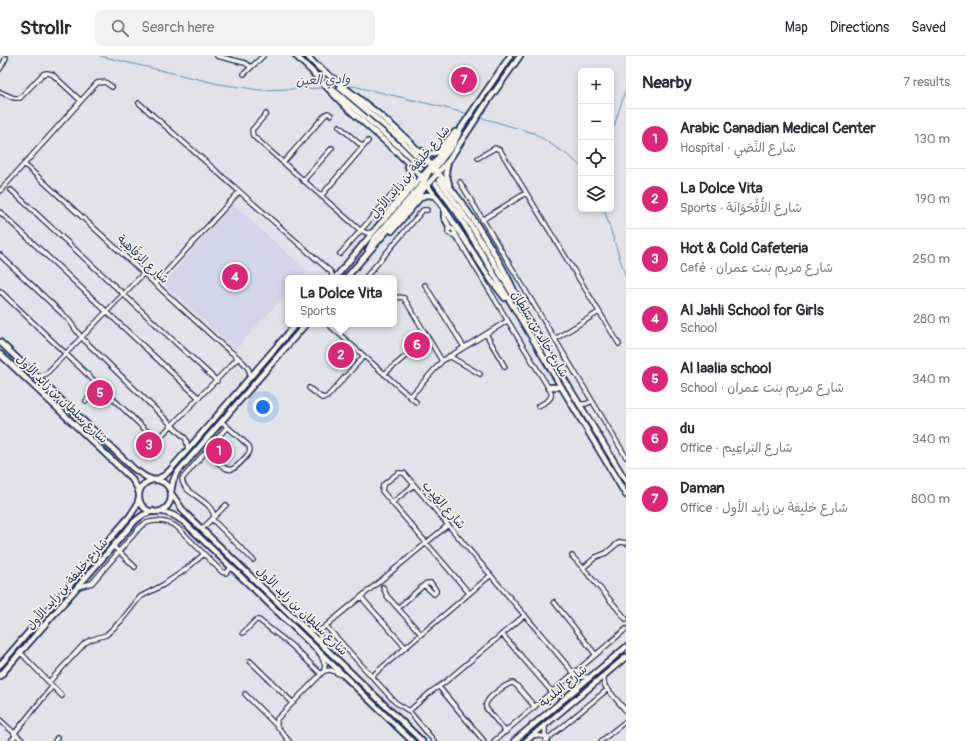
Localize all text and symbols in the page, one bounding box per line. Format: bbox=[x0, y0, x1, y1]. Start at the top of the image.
search box bbox=[95, 10, 375, 46]
text: Strollr bbox=[20, 16, 71, 40]
icon: search bbox=[109, 17, 131, 39]
text: Search here bbox=[141, 18, 214, 37]
text: Map bbox=[785, 19, 808, 36]
text: Directions bbox=[830, 19, 889, 36]
text: Saved bbox=[911, 19, 946, 36]
pin: 7 bbox=[451, 65, 477, 95]
map controls bbox=[578, 68, 614, 212]
button: + bbox=[578, 68, 614, 104]
water label: وادي العين bbox=[296, 71, 351, 90]
text: Nearby bbox=[642, 72, 691, 93]
text: 7 results bbox=[903, 74, 950, 90]
button: − bbox=[578, 104, 614, 140]
text: Arabic Canadian Medical Center bbox=[680, 119, 876, 138]
street label: شارع خليفة بن زايد الأول bbox=[366, 122, 454, 222]
text: 1 bbox=[652, 131, 658, 147]
text: 130 m bbox=[914, 131, 950, 147]
button: locate bbox=[578, 140, 614, 176]
text: Hospital · شارع النِّصَي bbox=[680, 140, 796, 156]
button: layers bbox=[578, 176, 614, 212]
text: La Dolce Vita bbox=[680, 179, 763, 198]
text: 2 bbox=[651, 191, 659, 207]
text: 190 m bbox=[915, 191, 950, 207]
text: Sports · شارع الأُقْحُوَانَة bbox=[680, 200, 802, 216]
street label: شارع الرَفَاهِية bbox=[113, 230, 173, 288]
text: Hot & Cold Cafeteria bbox=[680, 239, 808, 258]
text: 3 bbox=[651, 251, 659, 267]
text: 250 m bbox=[912, 251, 950, 267]
text: Café · شارع مريم بنت عمران bbox=[680, 260, 833, 276]
pin: 4 bbox=[222, 262, 248, 292]
popup bbox=[285, 275, 397, 327]
text: La Dolce Vita bbox=[300, 284, 382, 303]
street label: شارع خالِد بن سلطان bbox=[507, 288, 571, 381]
text: Al Jahli School for Girls bbox=[680, 301, 824, 320]
text: Sports bbox=[300, 303, 336, 319]
text: 4 bbox=[651, 311, 659, 327]
text: 280 m bbox=[913, 311, 950, 327]
text: School bbox=[680, 320, 717, 336]
pin: 6 bbox=[404, 330, 430, 360]
pin: 2 bbox=[328, 340, 354, 370]
street label: شارع سلطان بن زايد الأول bbox=[12, 351, 111, 448]
text: Al laalia school bbox=[680, 359, 772, 378]
text: 5 bbox=[651, 371, 659, 387]
text: 340 m bbox=[912, 371, 950, 387]
pin: 5 bbox=[87, 378, 113, 408]
text: School · شارع مريم بنت عمران bbox=[680, 380, 844, 396]
your location bbox=[253, 397, 273, 417]
text: du bbox=[680, 419, 695, 438]
pin: 3 bbox=[136, 430, 162, 460]
text: 6 bbox=[651, 431, 659, 447]
text: 340 m bbox=[912, 431, 950, 447]
pin: 1 bbox=[206, 436, 232, 466]
text: Office · شارع البَراعِيم bbox=[680, 440, 792, 456]
street label: شارع الهَدِب bbox=[418, 478, 468, 533]
text: Daman bbox=[680, 479, 725, 498]
text: 7 bbox=[652, 491, 658, 507]
text: 800 m bbox=[911, 491, 950, 507]
text: Office · شارع خليفة بن زايد الأول bbox=[680, 500, 848, 516]
street label: شارع خليفة بن زايد الأول bbox=[23, 535, 112, 634]
street label: شارع سلطان بن زايد الأول bbox=[252, 563, 351, 660]
street label: شارع البلدية bbox=[536, 662, 591, 712]

